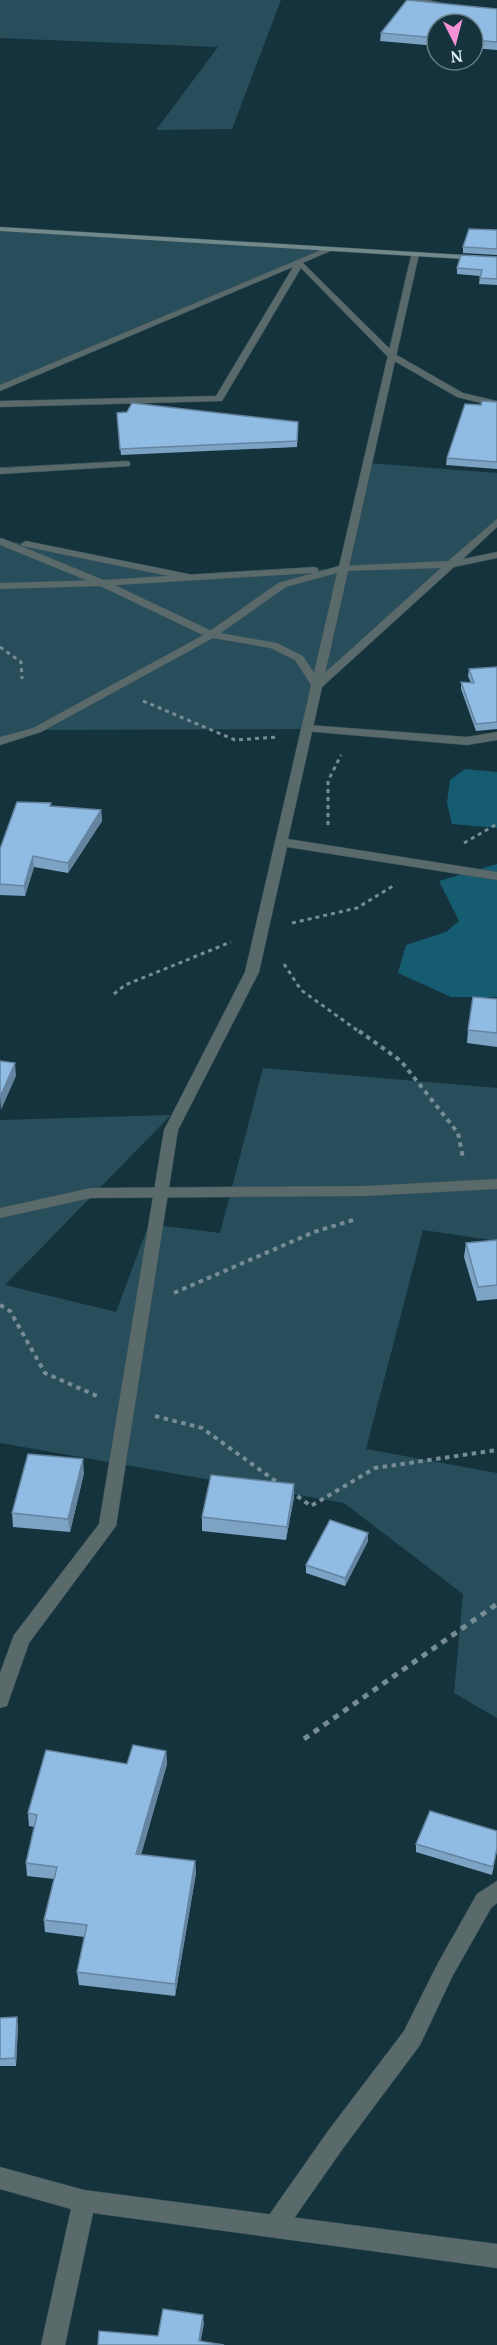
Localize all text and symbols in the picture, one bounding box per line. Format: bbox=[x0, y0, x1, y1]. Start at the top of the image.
north arrow bbox=[425, 12, 485, 72]
text: N bbox=[449, 45, 464, 68]

